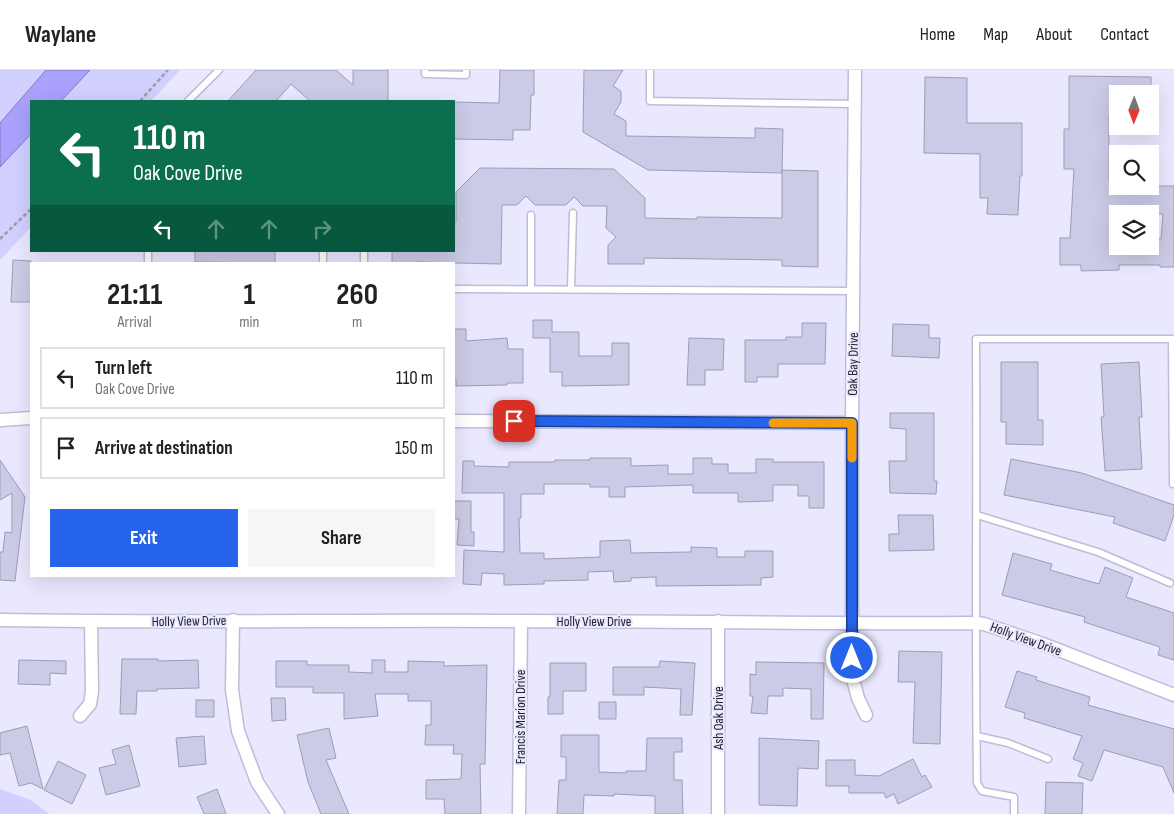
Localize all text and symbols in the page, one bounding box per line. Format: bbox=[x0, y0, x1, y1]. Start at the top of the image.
text: Waylane bbox=[25, 20, 96, 49]
text: Home bbox=[920, 24, 955, 45]
text: Map bbox=[983, 24, 1008, 45]
text: About bbox=[1036, 24, 1072, 45]
text: Contact bbox=[1100, 24, 1149, 45]
north arrow bbox=[1109, 85, 1159, 135]
map controls bbox=[1109, 85, 1159, 255]
text: 110 m bbox=[133, 117, 206, 160]
icon: left bbox=[50, 120, 115, 185]
button: search bbox=[1109, 145, 1159, 195]
text: Oak Cove Drive bbox=[133, 160, 243, 187]
button: layers bbox=[1109, 205, 1159, 255]
icon: left bbox=[149, 215, 177, 243]
icon: ahead bbox=[202, 215, 230, 243]
icon: ahead bbox=[255, 215, 283, 243]
icon: right bbox=[308, 215, 336, 243]
text: 21:11 bbox=[107, 277, 162, 313]
text: 1 bbox=[243, 277, 255, 313]
text: 260 bbox=[336, 277, 378, 313]
text: Arrival bbox=[117, 313, 152, 332]
text: min bbox=[239, 313, 259, 332]
text: m bbox=[352, 313, 362, 332]
street label: Oak Bay Drive bbox=[844, 332, 862, 396]
text: Turn left bbox=[95, 357, 152, 380]
icon: left bbox=[52, 364, 80, 392]
text: 110 m bbox=[396, 367, 433, 390]
text: Oak Cove Drive bbox=[95, 380, 175, 399]
pin bbox=[493, 400, 535, 442]
icon: arrive bbox=[500, 407, 528, 435]
icon: arrive bbox=[52, 434, 80, 462]
text: Arrive at destination bbox=[95, 437, 233, 460]
text: 150 m bbox=[395, 437, 433, 460]
button: Exit bbox=[50, 509, 238, 567]
button: Share bbox=[248, 509, 435, 567]
street label: Holly View Drive bbox=[151, 612, 227, 630]
street label: Holly View Drive bbox=[557, 613, 631, 630]
street label: Holly View Drive bbox=[988, 618, 1064, 660]
position arrow bbox=[825, 631, 877, 683]
street label: Francis Marion Drive bbox=[512, 670, 529, 764]
street label: Ash Oak Drive bbox=[710, 686, 727, 751]

